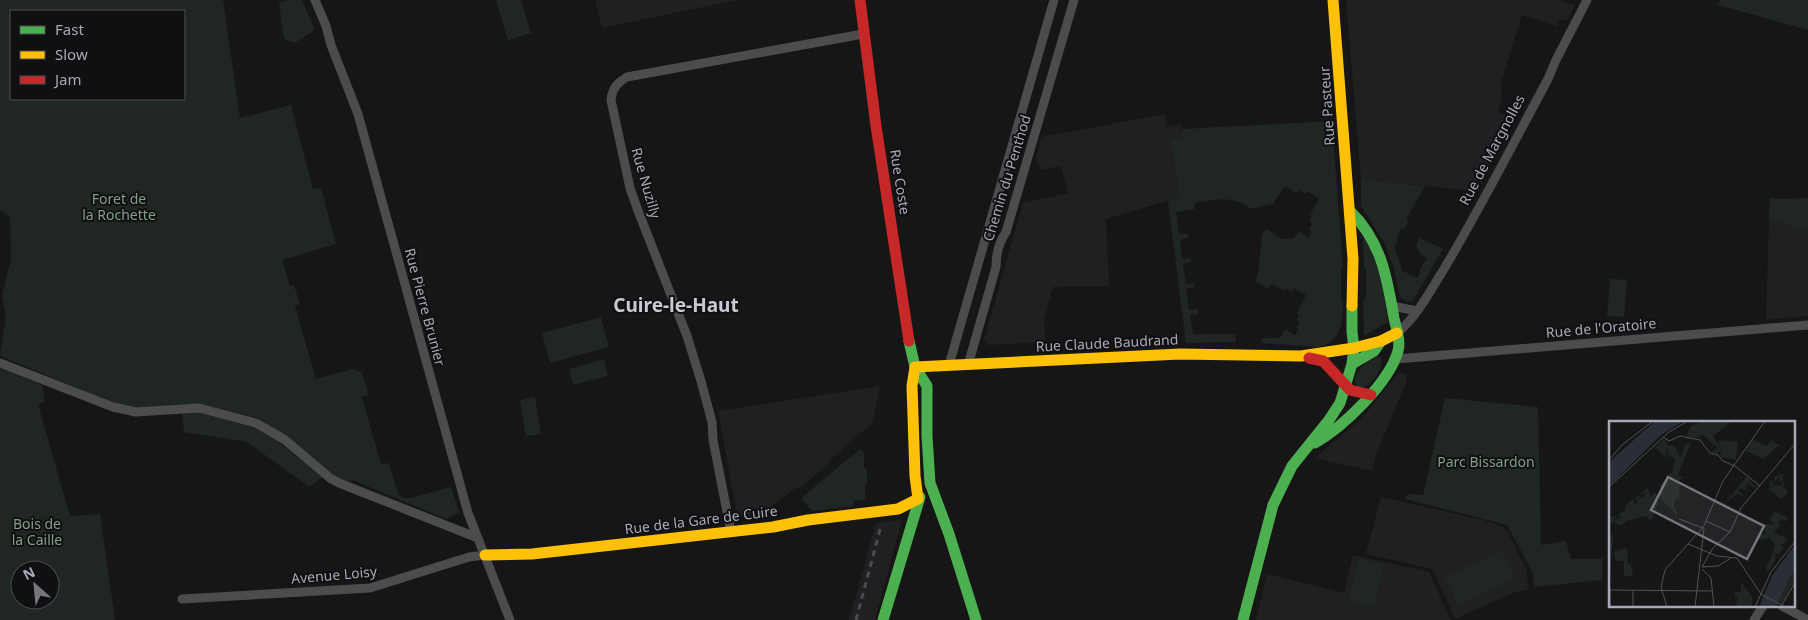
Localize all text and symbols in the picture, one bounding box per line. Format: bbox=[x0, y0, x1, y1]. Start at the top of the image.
legend bbox=[10, 10, 185, 100]
text: Fast bbox=[55, 19, 84, 39]
text: Slow bbox=[55, 44, 88, 64]
street label: Rue Pasteur bbox=[1314, 66, 1339, 146]
text: Jam bbox=[53, 69, 82, 89]
street label: Rue de Margnolles bbox=[1454, 91, 1529, 208]
street label: Chemin du Penthod bbox=[978, 112, 1035, 243]
street label: Rue Nuzilly bbox=[627, 145, 666, 221]
street label: Rue Coste bbox=[886, 148, 915, 216]
park label: Foret de la Rochette bbox=[82, 189, 156, 224]
street label: Rue Pierre Brunier bbox=[401, 246, 450, 368]
district label: Cuire-le-Haut bbox=[613, 292, 739, 318]
street label: Rue de l'Oratoire bbox=[1545, 313, 1657, 342]
street label: Rue Claude Baudrand bbox=[1035, 329, 1179, 356]
inset map bbox=[1609, 421, 1796, 608]
park label: Parc Bissardon bbox=[1437, 452, 1535, 471]
street label: Rue de la Gare de Cuire bbox=[623, 501, 779, 538]
park label: Bois de la Caille bbox=[12, 514, 62, 549]
north arrow bbox=[10, 560, 60, 610]
street label: Avenue Loisy bbox=[290, 561, 379, 588]
text: N bbox=[19, 562, 38, 584]

